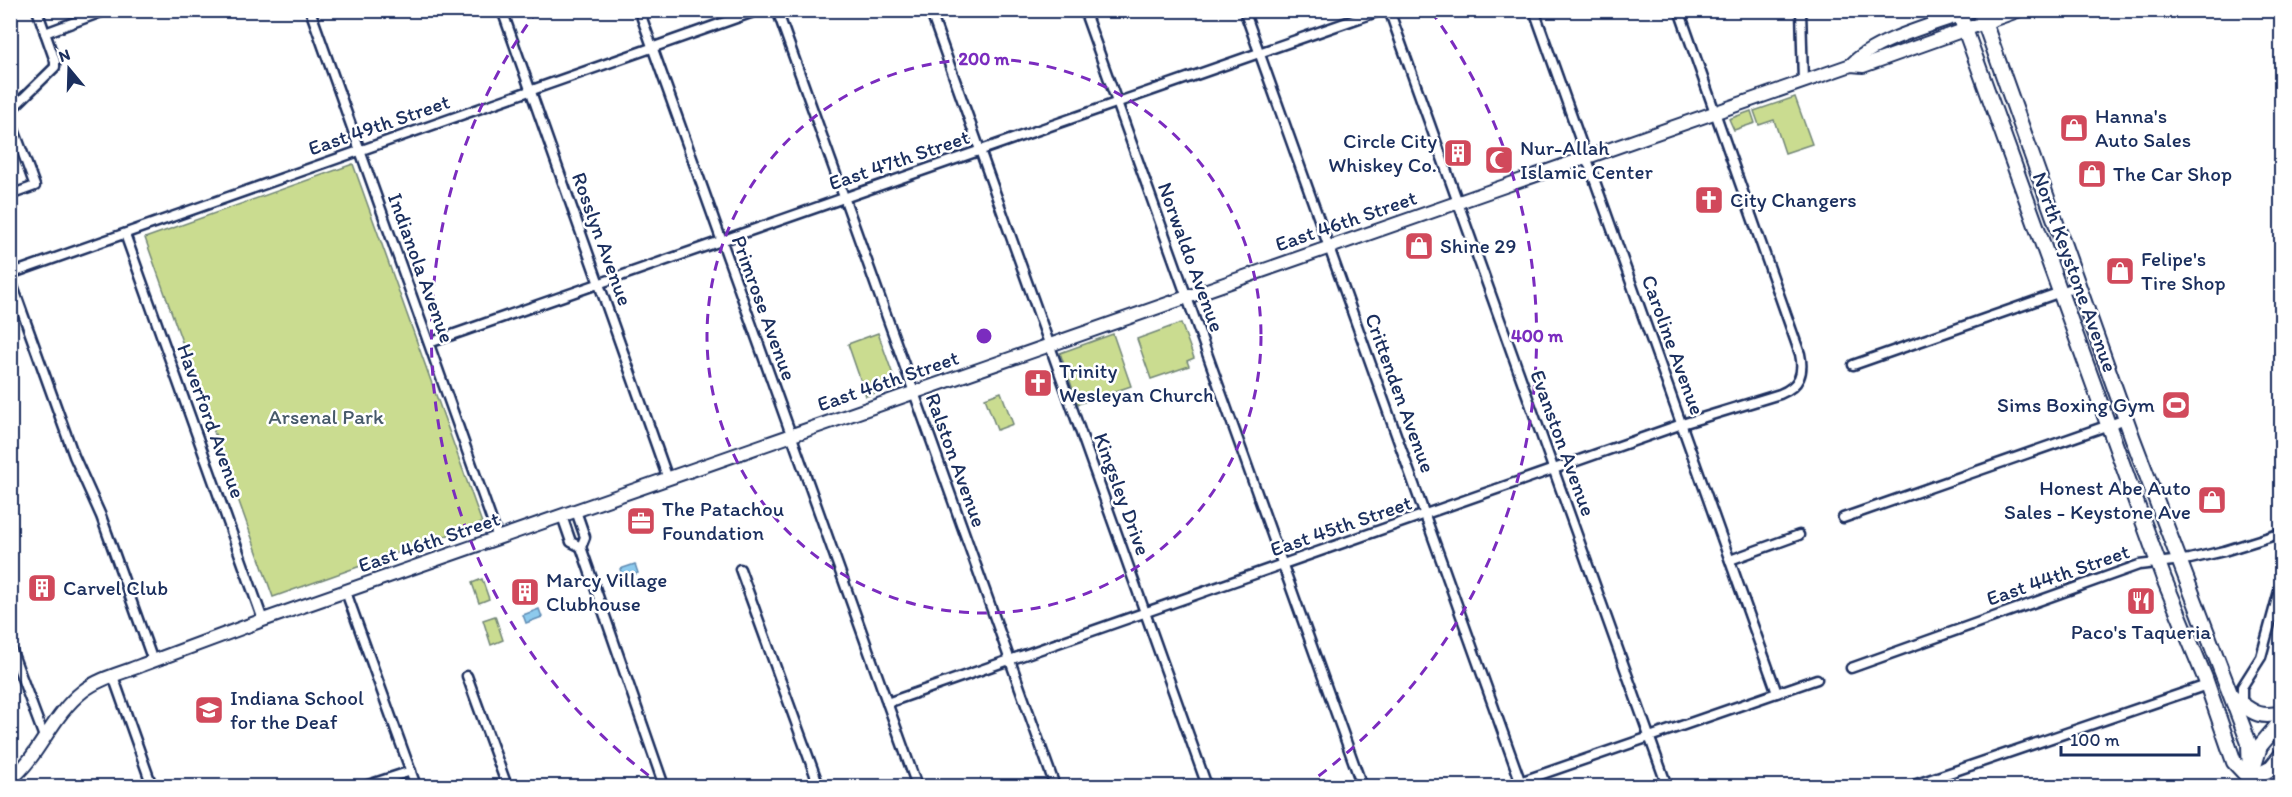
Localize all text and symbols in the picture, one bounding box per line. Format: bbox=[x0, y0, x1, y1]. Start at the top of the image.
north arrow bbox=[39, 39, 99, 99]
text: N bbox=[56, 45, 72, 66]
text: 200 m bbox=[959, 48, 1010, 70]
street label: East 49th Street bbox=[305, 89, 453, 160]
place label: Hanna's Auto Sales bbox=[2095, 103, 2191, 152]
shop icon: Hanna's Auto Sales bbox=[2058, 112, 2090, 144]
street label: East 47th Street bbox=[825, 124, 973, 195]
place label: Circle City Whiskey Co. bbox=[1328, 128, 1437, 177]
place label: Nur-Allah Islamic Center bbox=[1520, 135, 1653, 184]
building icon: Circle City Whiskey Co. bbox=[1442, 137, 1474, 169]
mosque icon: Nur-Allah Islamic Center bbox=[1483, 144, 1515, 176]
shop icon: The Car Shop bbox=[2076, 158, 2108, 190]
place label: The Car Shop bbox=[2113, 161, 2232, 186]
street label: North Keystone Avenue bbox=[2028, 168, 2123, 375]
street label: Rosslyn Avenue bbox=[567, 169, 638, 309]
street label: Norwaldo Avenue bbox=[1153, 179, 1230, 335]
church icon: City Changers bbox=[1693, 184, 1725, 216]
street label: East 46th Street bbox=[1272, 185, 1420, 256]
place label: City Changers bbox=[1730, 187, 1857, 212]
street label: Indianola Avenue bbox=[383, 190, 460, 346]
shop icon: Shine 29 bbox=[1403, 230, 1435, 262]
street label: Primrose Avenue bbox=[727, 232, 802, 384]
place label: Shine 29 bbox=[1440, 233, 1516, 258]
place label: Felipe's Tire Shop bbox=[2141, 246, 2226, 295]
shop icon: Felipe's Tire Shop bbox=[2104, 255, 2136, 287]
street label: Caroline Avenue bbox=[1637, 271, 1710, 418]
street label: Crittenden Avenue bbox=[1360, 310, 1441, 476]
text: 400 m bbox=[1511, 325, 1564, 347]
centre of rings bbox=[974, 326, 994, 346]
street label: Haverford Avenue bbox=[172, 340, 251, 501]
street label: East 46th Street bbox=[814, 345, 962, 416]
place label: Trinity Wesleyan Church bbox=[1059, 358, 1214, 407]
street label: Evanston Avenue bbox=[1525, 366, 1602, 519]
church icon: Trinity Wesleyan Church bbox=[1022, 367, 1054, 399]
street label: Ralston Avenue bbox=[921, 389, 992, 530]
sports icon: Sims Boxing Gym bbox=[2160, 389, 2192, 421]
place label: Sims Boxing Gym bbox=[1997, 392, 2155, 417]
park label: Arsenal Park bbox=[268, 404, 384, 429]
street label: Kingsley Drive bbox=[1089, 429, 1156, 559]
place label: Honest Abe Auto Sales - Keystone Ave bbox=[2004, 475, 2191, 524]
shop icon: Honest Abe Auto Sales - Keystone Ave bbox=[2196, 484, 2228, 516]
street label: East 45th Street bbox=[1267, 490, 1415, 561]
place label: The Patachou Foundation bbox=[662, 496, 784, 545]
office icon: The Patachou Foundation bbox=[625, 505, 657, 537]
street label: East 46th Street bbox=[355, 506, 503, 577]
street label: East 44th Street bbox=[1983, 538, 2133, 611]
place label: Marcy Village Clubhouse bbox=[546, 567, 667, 616]
building icon: Carvel Club bbox=[26, 572, 58, 604]
place label: Carvel Club bbox=[63, 575, 168, 600]
building icon: Marcy Village Clubhouse bbox=[509, 576, 541, 608]
restaurant icon: Paco's Taqueria bbox=[2125, 585, 2157, 617]
place label: Paco's Taqueria bbox=[2071, 619, 2211, 644]
place label: Indiana School for the Deaf bbox=[230, 685, 364, 734]
school or university icon: Indiana School for the Deaf bbox=[193, 694, 225, 726]
scale bar bbox=[2061, 719, 2199, 757]
text: 100 m bbox=[2070, 729, 2120, 751]

